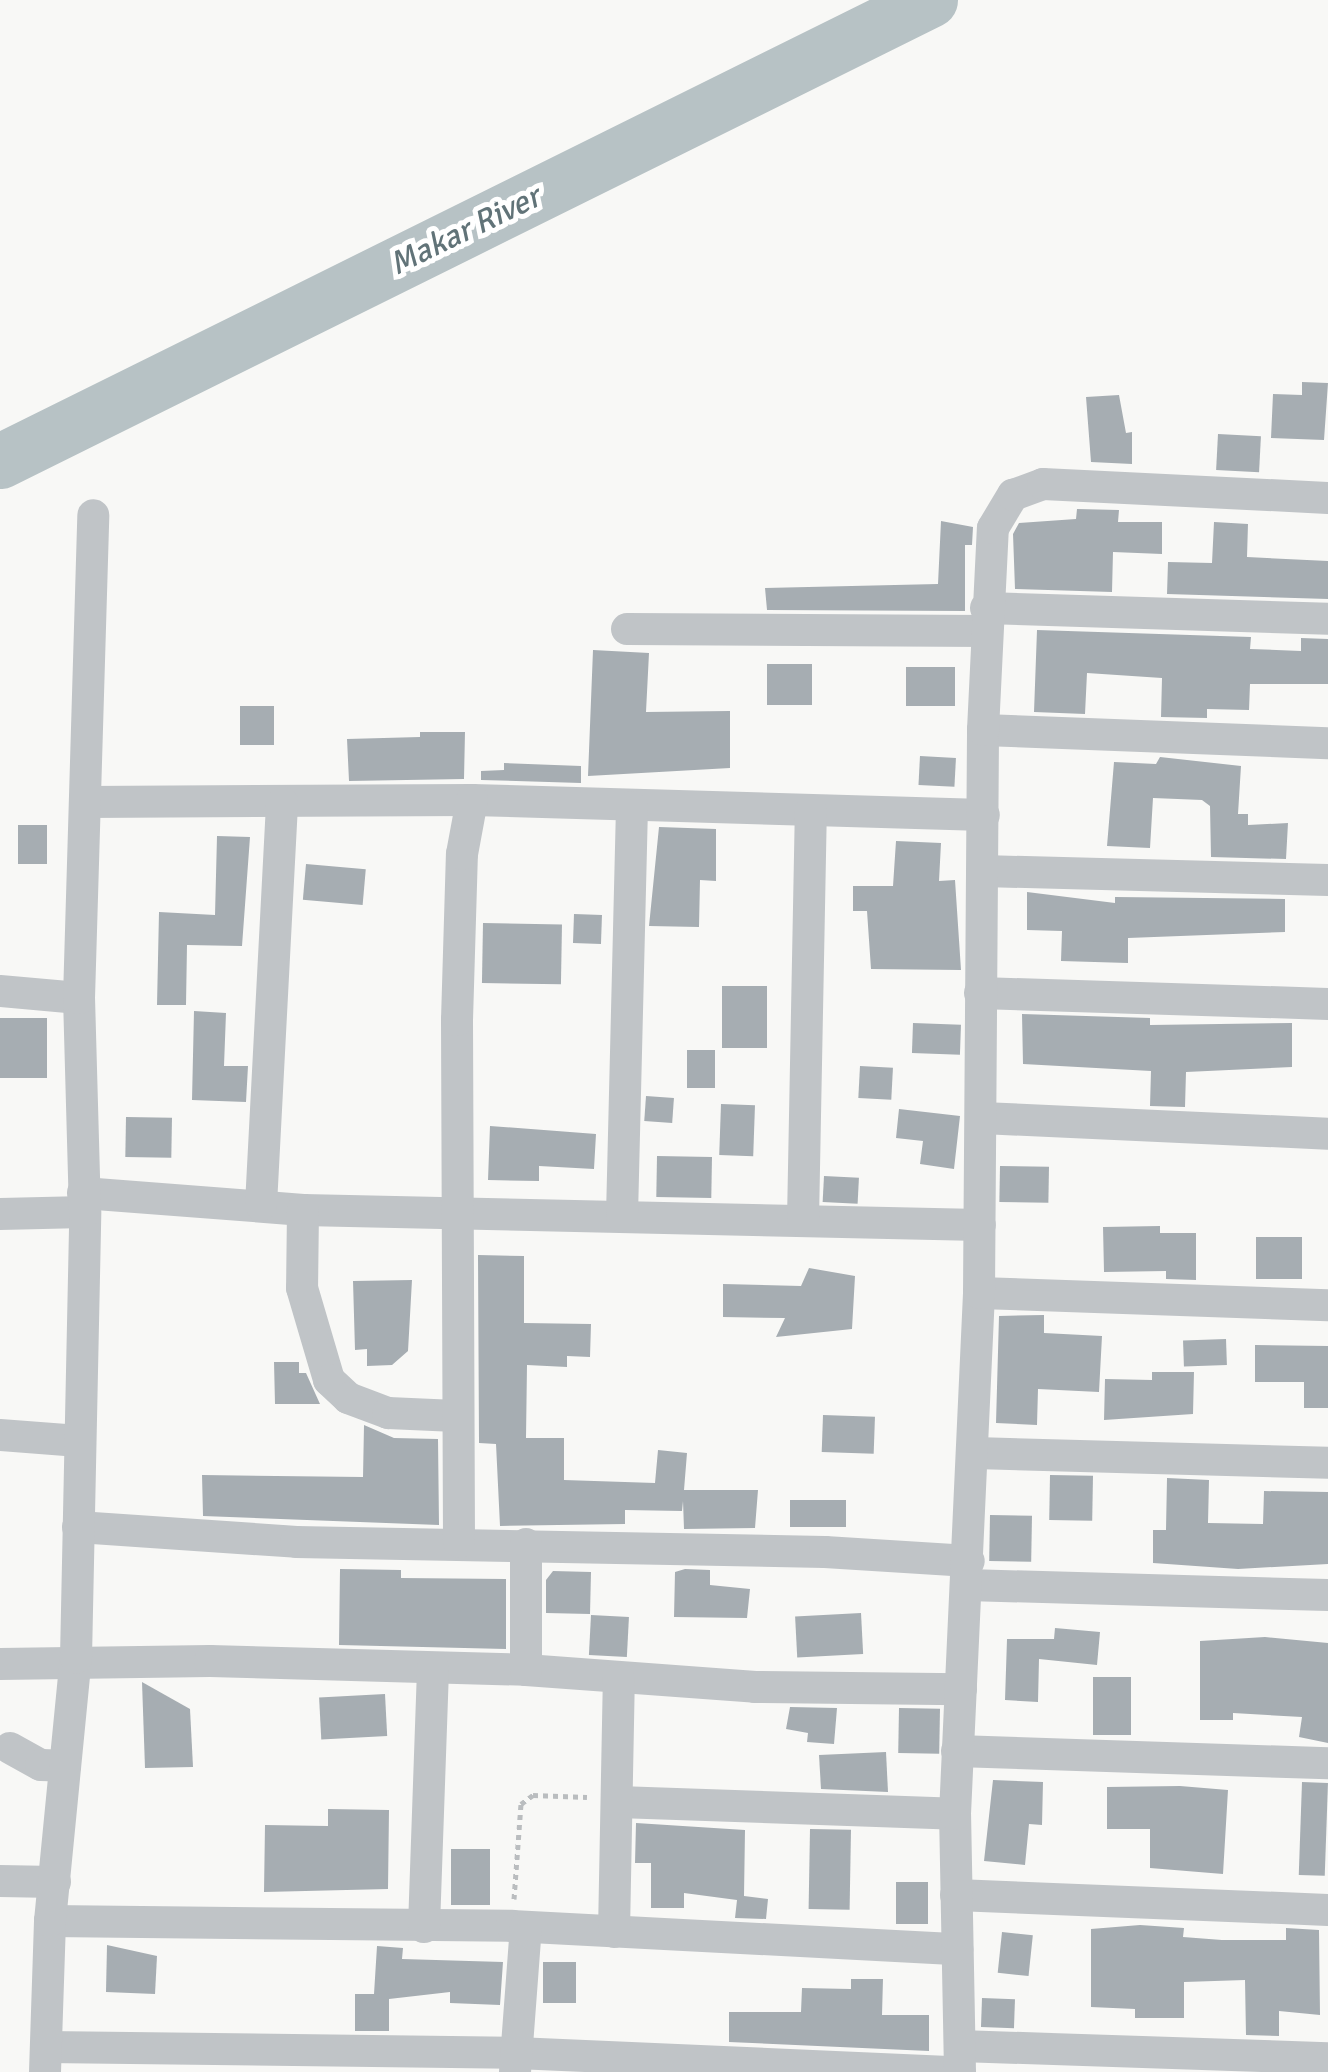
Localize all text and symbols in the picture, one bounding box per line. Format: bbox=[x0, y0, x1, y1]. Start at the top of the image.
water label: Makar River bbox=[383, 178, 547, 284]

